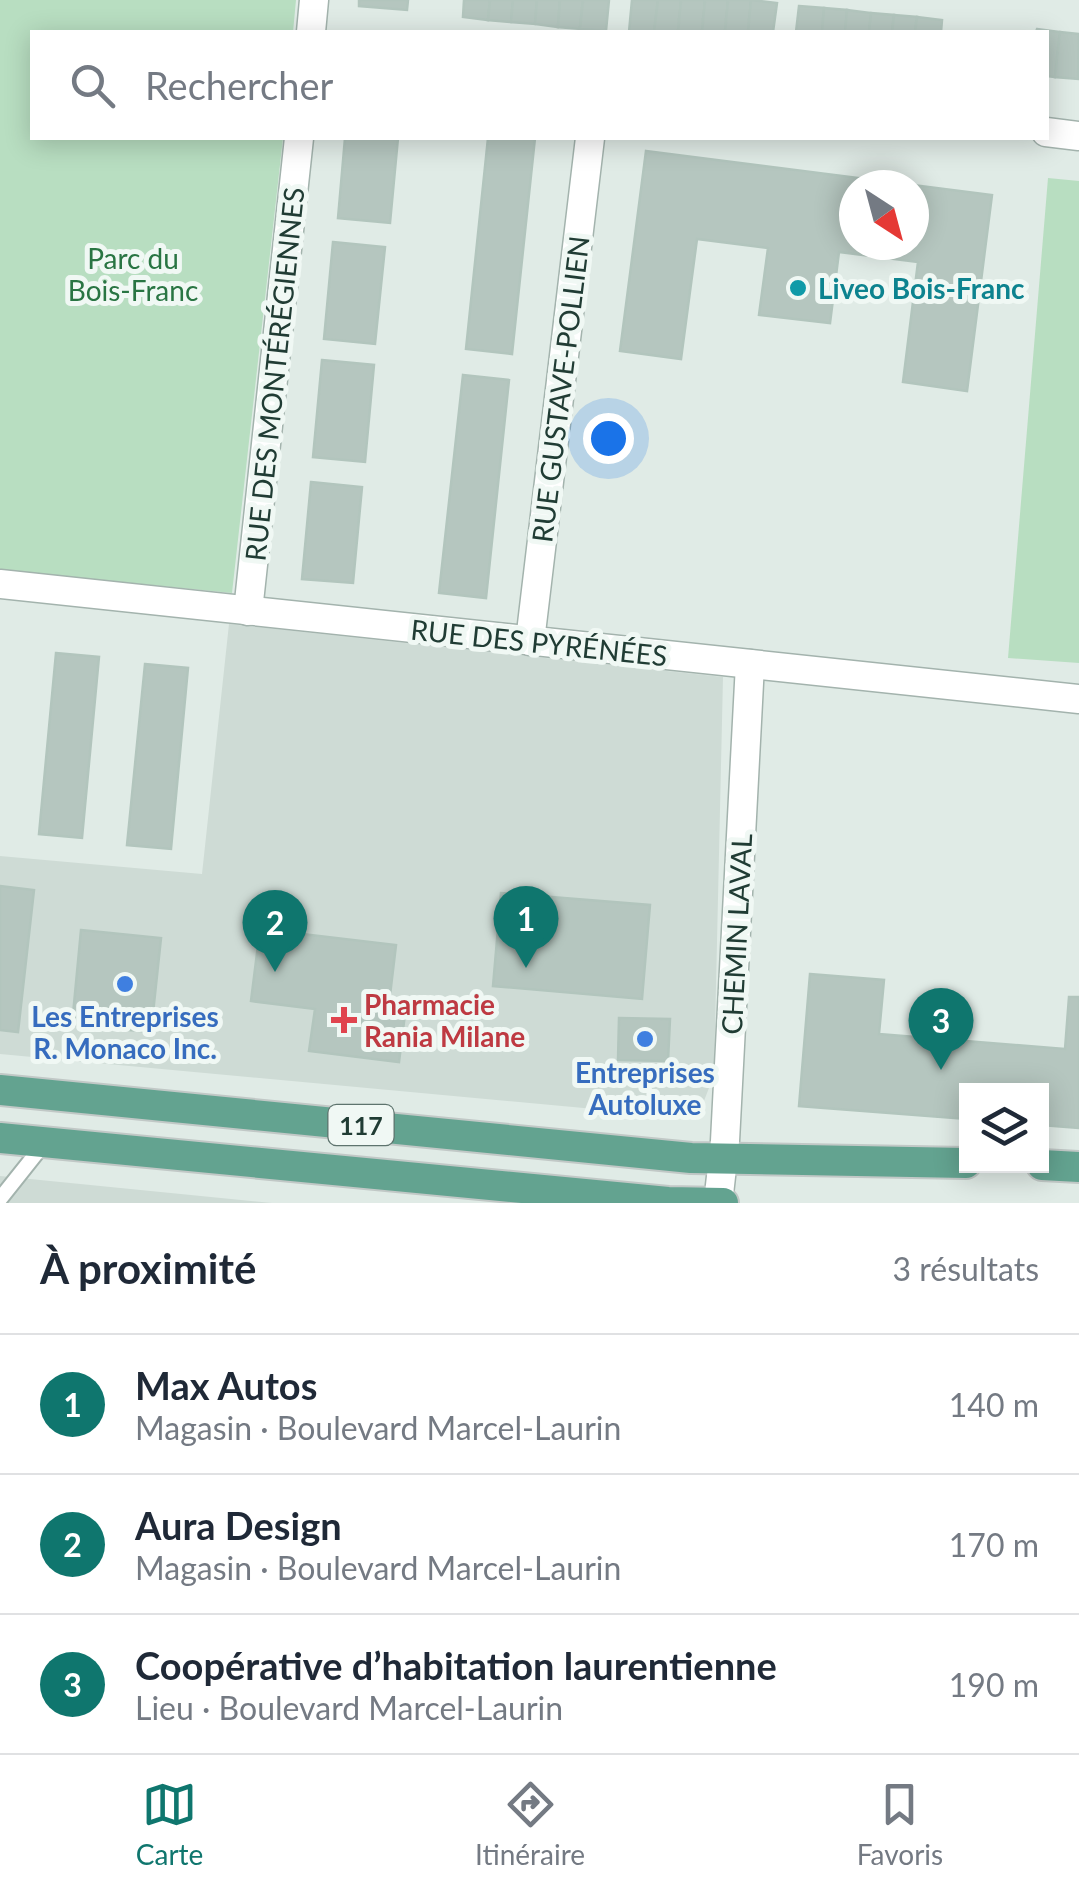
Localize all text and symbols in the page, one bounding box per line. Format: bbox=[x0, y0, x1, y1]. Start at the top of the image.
search box bbox=[30, 30, 1049, 140]
icon: search bbox=[65, 58, 120, 113]
text: Rechercher bbox=[145, 62, 333, 108]
north arrow bbox=[839, 170, 929, 260]
street label: RUE DES MONTÉRÉGIENNES bbox=[237, 185, 311, 563]
street label: RUE GUSTAVE-POLLIEN bbox=[524, 234, 596, 544]
park label: Parc du Bois-Franc bbox=[68, 241, 198, 307]
place label: Liveo Bois-Franc bbox=[818, 271, 1025, 305]
marker: Liveo Bois-Franc bbox=[787, 277, 809, 299]
your location bbox=[583, 413, 634, 464]
street label: RUE DES PYRÉNÉES bbox=[409, 612, 669, 672]
street label: CHEMIN LAVAL bbox=[714, 833, 758, 1035]
pin: 1 bbox=[494, 886, 558, 968]
pin: 2 bbox=[242, 890, 308, 972]
marker: Les Entreprises R. Monaco Inc. bbox=[114, 973, 136, 995]
place label: Pharmacie Rania Milane bbox=[364, 987, 525, 1053]
pin: 3 bbox=[908, 988, 974, 1070]
place label: Les Entreprises R. Monaco Inc. bbox=[31, 999, 219, 1065]
marker: Pharmacie Rania Milane bbox=[333, 1009, 355, 1031]
marker: Entreprises Autoluxe bbox=[634, 1028, 656, 1050]
place label: Entreprises Autoluxe bbox=[575, 1055, 715, 1121]
map controls bbox=[959, 1083, 1049, 1173]
button: layers bbox=[959, 1083, 1049, 1173]
road number: 117 bbox=[328, 1105, 394, 1145]
text: À proximité bbox=[40, 1243, 256, 1293]
text: 3 résultats bbox=[893, 1249, 1039, 1288]
text: Max Autos bbox=[135, 1362, 317, 1408]
text: 1 bbox=[63, 1385, 82, 1424]
text: 140 m bbox=[949, 1385, 1039, 1424]
text: Magasin · Boulevard Marcel-Laurin bbox=[135, 1408, 621, 1447]
text: Aura Design bbox=[135, 1502, 342, 1548]
text: 2 bbox=[63, 1525, 82, 1564]
text: 170 m bbox=[949, 1525, 1039, 1564]
text: Magasin · Boulevard Marcel-Laurin bbox=[135, 1548, 621, 1587]
text: Coopérative d’habitation laurentienne bbox=[135, 1642, 777, 1688]
text: 3 bbox=[63, 1665, 82, 1704]
text: 190 m bbox=[949, 1665, 1039, 1704]
text: Lieu · Boulevard Marcel-Laurin bbox=[135, 1688, 563, 1727]
tab: Carte bbox=[136, 1777, 203, 1871]
tab: Itinéraire bbox=[475, 1777, 585, 1871]
tab: Favoris bbox=[857, 1777, 943, 1871]

